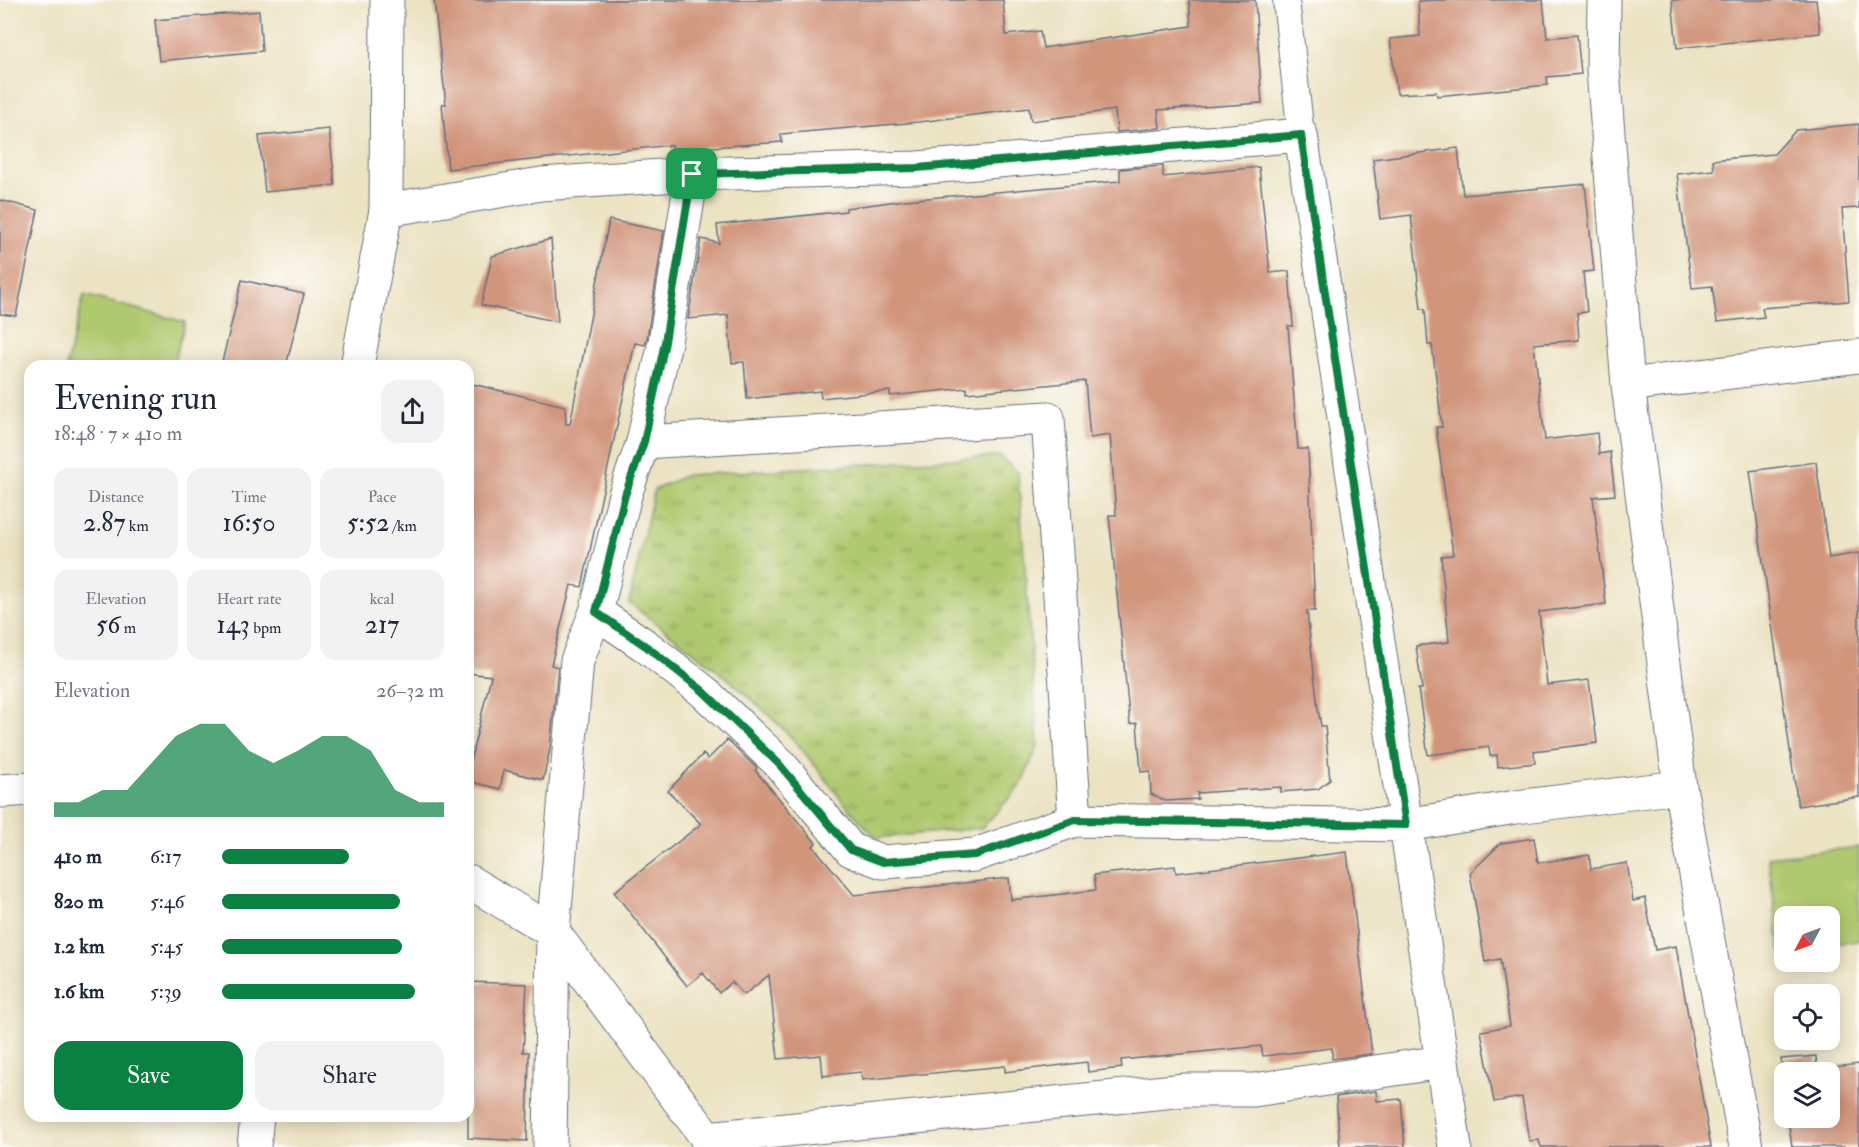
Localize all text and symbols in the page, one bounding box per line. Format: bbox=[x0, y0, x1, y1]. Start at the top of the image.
pin bbox=[666, 148, 717, 199]
icon: arrive bbox=[675, 157, 708, 190]
text: Evening run bbox=[54, 378, 217, 419]
button: share bbox=[381, 380, 444, 443]
text: 18:48 · 7 × 410 m bbox=[54, 421, 182, 446]
text: Distance bbox=[88, 487, 144, 507]
text: Time bbox=[232, 487, 266, 507]
text: Pace bbox=[368, 487, 396, 507]
text: 2.87 bbox=[83, 507, 125, 539]
text: 16:50 bbox=[222, 507, 276, 539]
text: 5:52 bbox=[347, 507, 389, 539]
text: km bbox=[125, 516, 149, 536]
text: /km bbox=[389, 516, 417, 536]
text: Elevation bbox=[86, 589, 146, 609]
text: Heart rate bbox=[216, 589, 282, 609]
text: kcal bbox=[370, 589, 394, 609]
text: 56 bbox=[96, 609, 120, 641]
text: 143 bbox=[217, 609, 250, 641]
text: 217 bbox=[365, 609, 399, 641]
text: m bbox=[120, 618, 136, 638]
text: bpm bbox=[250, 618, 282, 638]
text: Elevation bbox=[54, 678, 130, 703]
text: 26–32 m bbox=[376, 678, 444, 703]
text: 410 m bbox=[54, 844, 102, 869]
text: 6:17 bbox=[150, 844, 181, 869]
text: 820 m bbox=[54, 889, 104, 914]
text: 5:46 bbox=[150, 889, 185, 914]
north arrow bbox=[1774, 906, 1840, 972]
map controls bbox=[1774, 906, 1840, 1128]
text: 1.2 km bbox=[54, 934, 104, 959]
text: 5:45 bbox=[150, 934, 183, 959]
text: 1.6 km bbox=[54, 979, 104, 1004]
text: 5:39 bbox=[150, 979, 182, 1004]
button: locate bbox=[1774, 984, 1840, 1050]
button: Save bbox=[54, 1041, 243, 1110]
button: Share bbox=[255, 1041, 444, 1110]
button: layers bbox=[1774, 1062, 1840, 1128]

